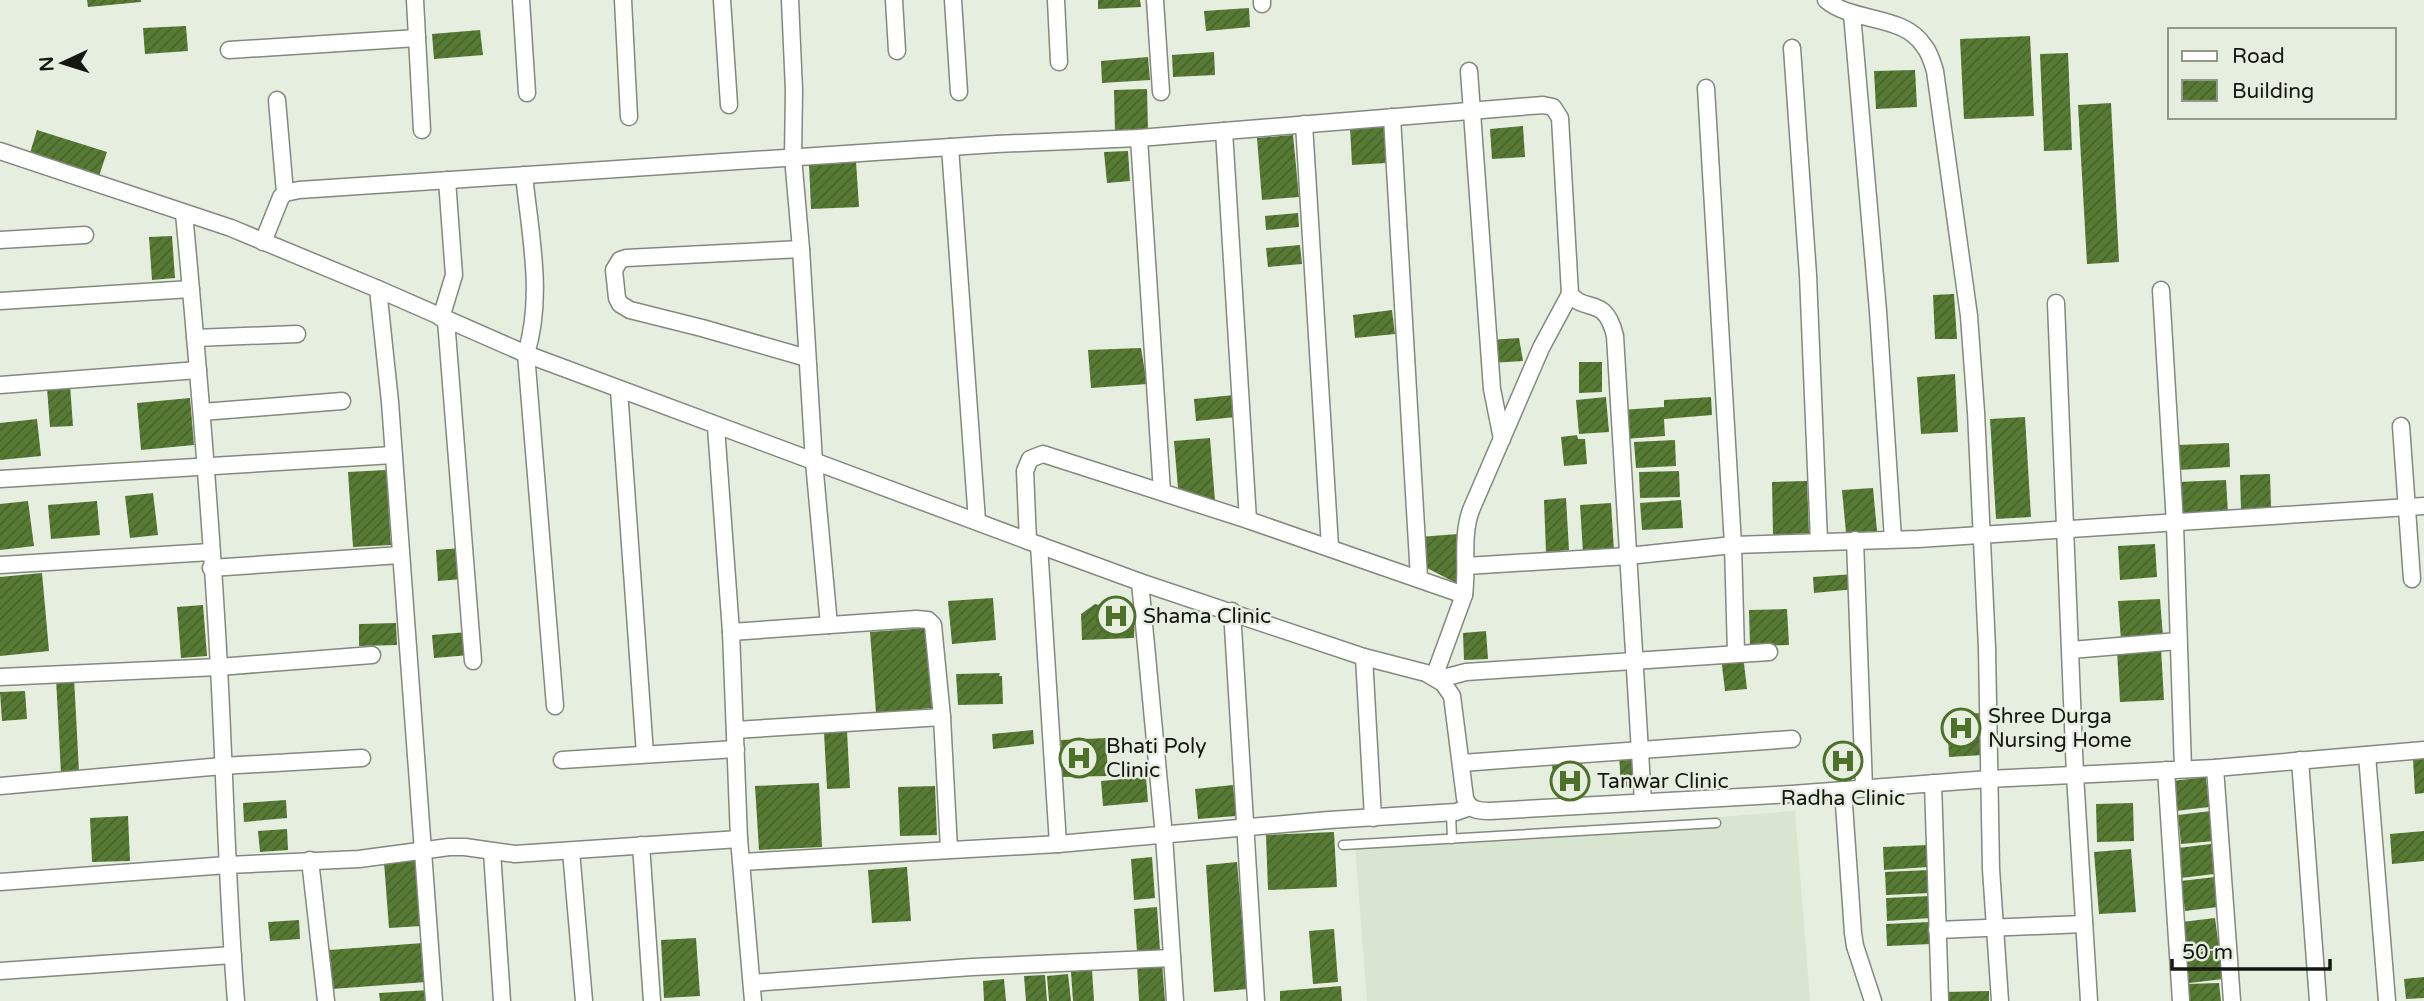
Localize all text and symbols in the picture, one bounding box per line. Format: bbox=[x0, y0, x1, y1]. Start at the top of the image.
north arrow bbox=[28, 28, 98, 98]
legend bbox=[2168, 28, 2396, 119]
text: Road bbox=[2232, 44, 2285, 69]
text: N bbox=[36, 56, 59, 72]
text: Building bbox=[2232, 79, 2314, 104]
hospital icon: Shama Clinic bbox=[1095, 595, 1137, 637]
place label: Shama Clinic bbox=[1143, 604, 1271, 629]
place label: Shree Durga Nursing Home bbox=[1988, 704, 2132, 753]
hospital icon: Shree Durga Nursing Home bbox=[1940, 707, 1982, 749]
place label: Bhati Poly Clinic bbox=[1106, 734, 1207, 783]
hospital icon: Bhati Poly Clinic bbox=[1058, 737, 1100, 779]
hospital icon: Radha Clinic bbox=[1822, 740, 1864, 782]
hospital icon: Tanwar Clinic bbox=[1549, 760, 1591, 802]
place label: Tanwar Clinic bbox=[1597, 769, 1729, 794]
place label: Radha Clinic bbox=[1781, 786, 1905, 811]
scale bar bbox=[2172, 928, 2330, 972]
text: 50 m bbox=[2182, 940, 2233, 965]

